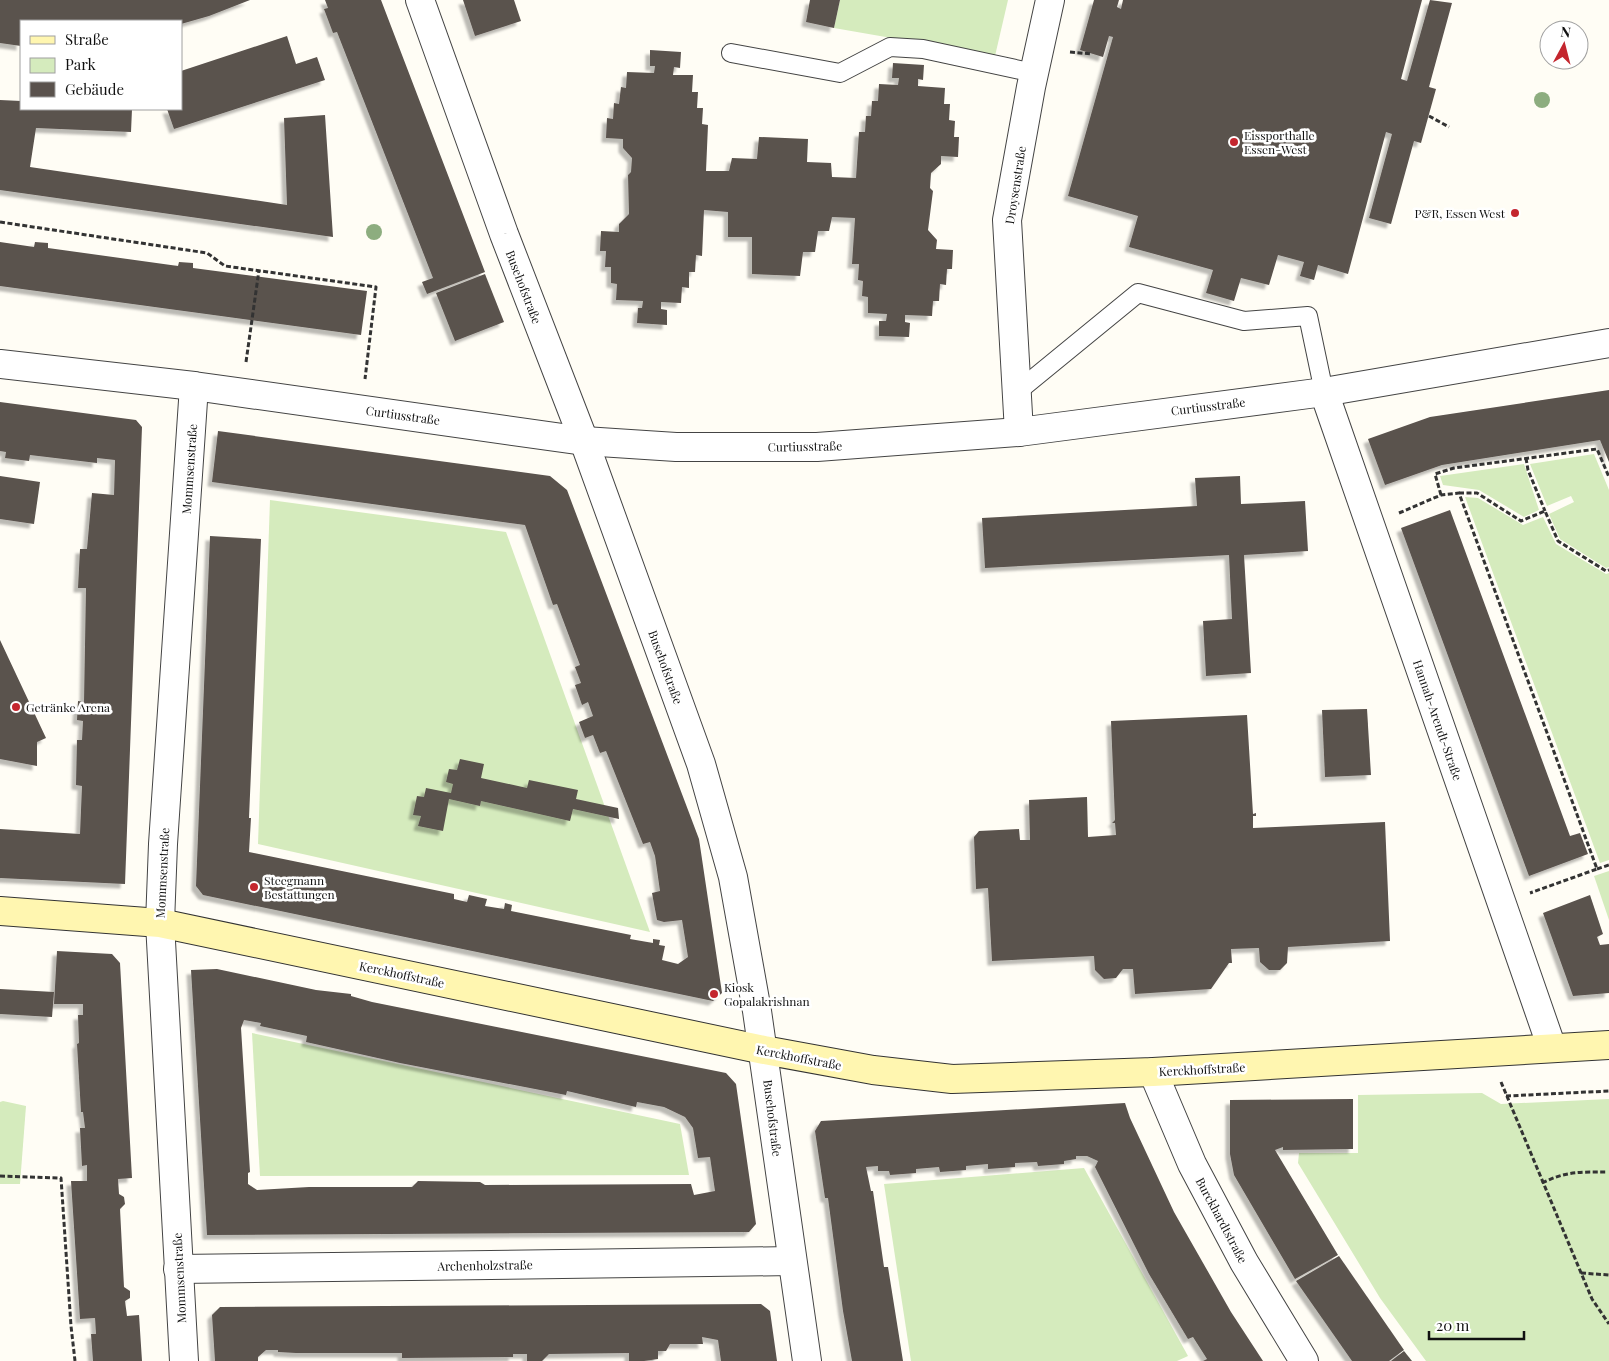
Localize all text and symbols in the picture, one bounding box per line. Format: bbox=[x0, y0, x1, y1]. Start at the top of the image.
legend bbox=[20, 20, 182, 110]
north arrow bbox=[1539, 20, 1589, 70]
text: N bbox=[1559, 22, 1572, 42]
text: Straße bbox=[65, 29, 109, 49]
text: Park bbox=[65, 54, 97, 74]
text: Gebäude bbox=[65, 79, 124, 99]
place label: Eissporthalle Essen-West bbox=[1244, 127, 1315, 157]
marker: Eissporthalle Essen-West bbox=[1228, 136, 1240, 148]
street label: Droysenstraße bbox=[1001, 145, 1029, 225]
place label: P&R, Essen West bbox=[1414, 205, 1506, 221]
marker: P&R, Essen West bbox=[1509, 207, 1521, 219]
street label: Busehofstraße bbox=[503, 248, 545, 326]
street label: Curtiusstraße bbox=[1170, 394, 1246, 418]
street label: Curtiusstraße bbox=[365, 402, 441, 428]
street label: Mommsenstraße bbox=[178, 423, 200, 515]
street label: Curtiusstraße bbox=[768, 437, 842, 455]
street label: Busehofstraße bbox=[645, 628, 687, 706]
street label: Hannah-Arendt-Straße bbox=[1410, 658, 1466, 782]
place label: Getränke Arena bbox=[26, 699, 110, 715]
marker: Getränke Arena bbox=[10, 701, 22, 713]
street label: Mommsenstraße bbox=[152, 827, 172, 919]
place label: Steegmann Bestattungen bbox=[264, 872, 335, 902]
marker: Steegmann Bestattungen bbox=[248, 881, 260, 893]
street label: Kerckhoffstraße bbox=[358, 957, 446, 991]
place label: Kiosk Gopalakrishnan bbox=[724, 979, 810, 1009]
marker: Kiosk Gopalakrishnan bbox=[708, 988, 720, 1000]
street label: Kerckhoffstraße bbox=[755, 1041, 843, 1073]
street label: Kerckhoffstraße bbox=[1158, 1059, 1246, 1079]
street label: Busehofstraße bbox=[760, 1079, 786, 1157]
street label: Burckhardtstraße bbox=[1193, 1174, 1251, 1266]
street label: Mommsenstraße bbox=[169, 1232, 189, 1324]
street label: Archenholzstraße bbox=[436, 1256, 533, 1274]
scale bar bbox=[1429, 1308, 1524, 1340]
text: 20 m bbox=[1436, 1315, 1470, 1335]

